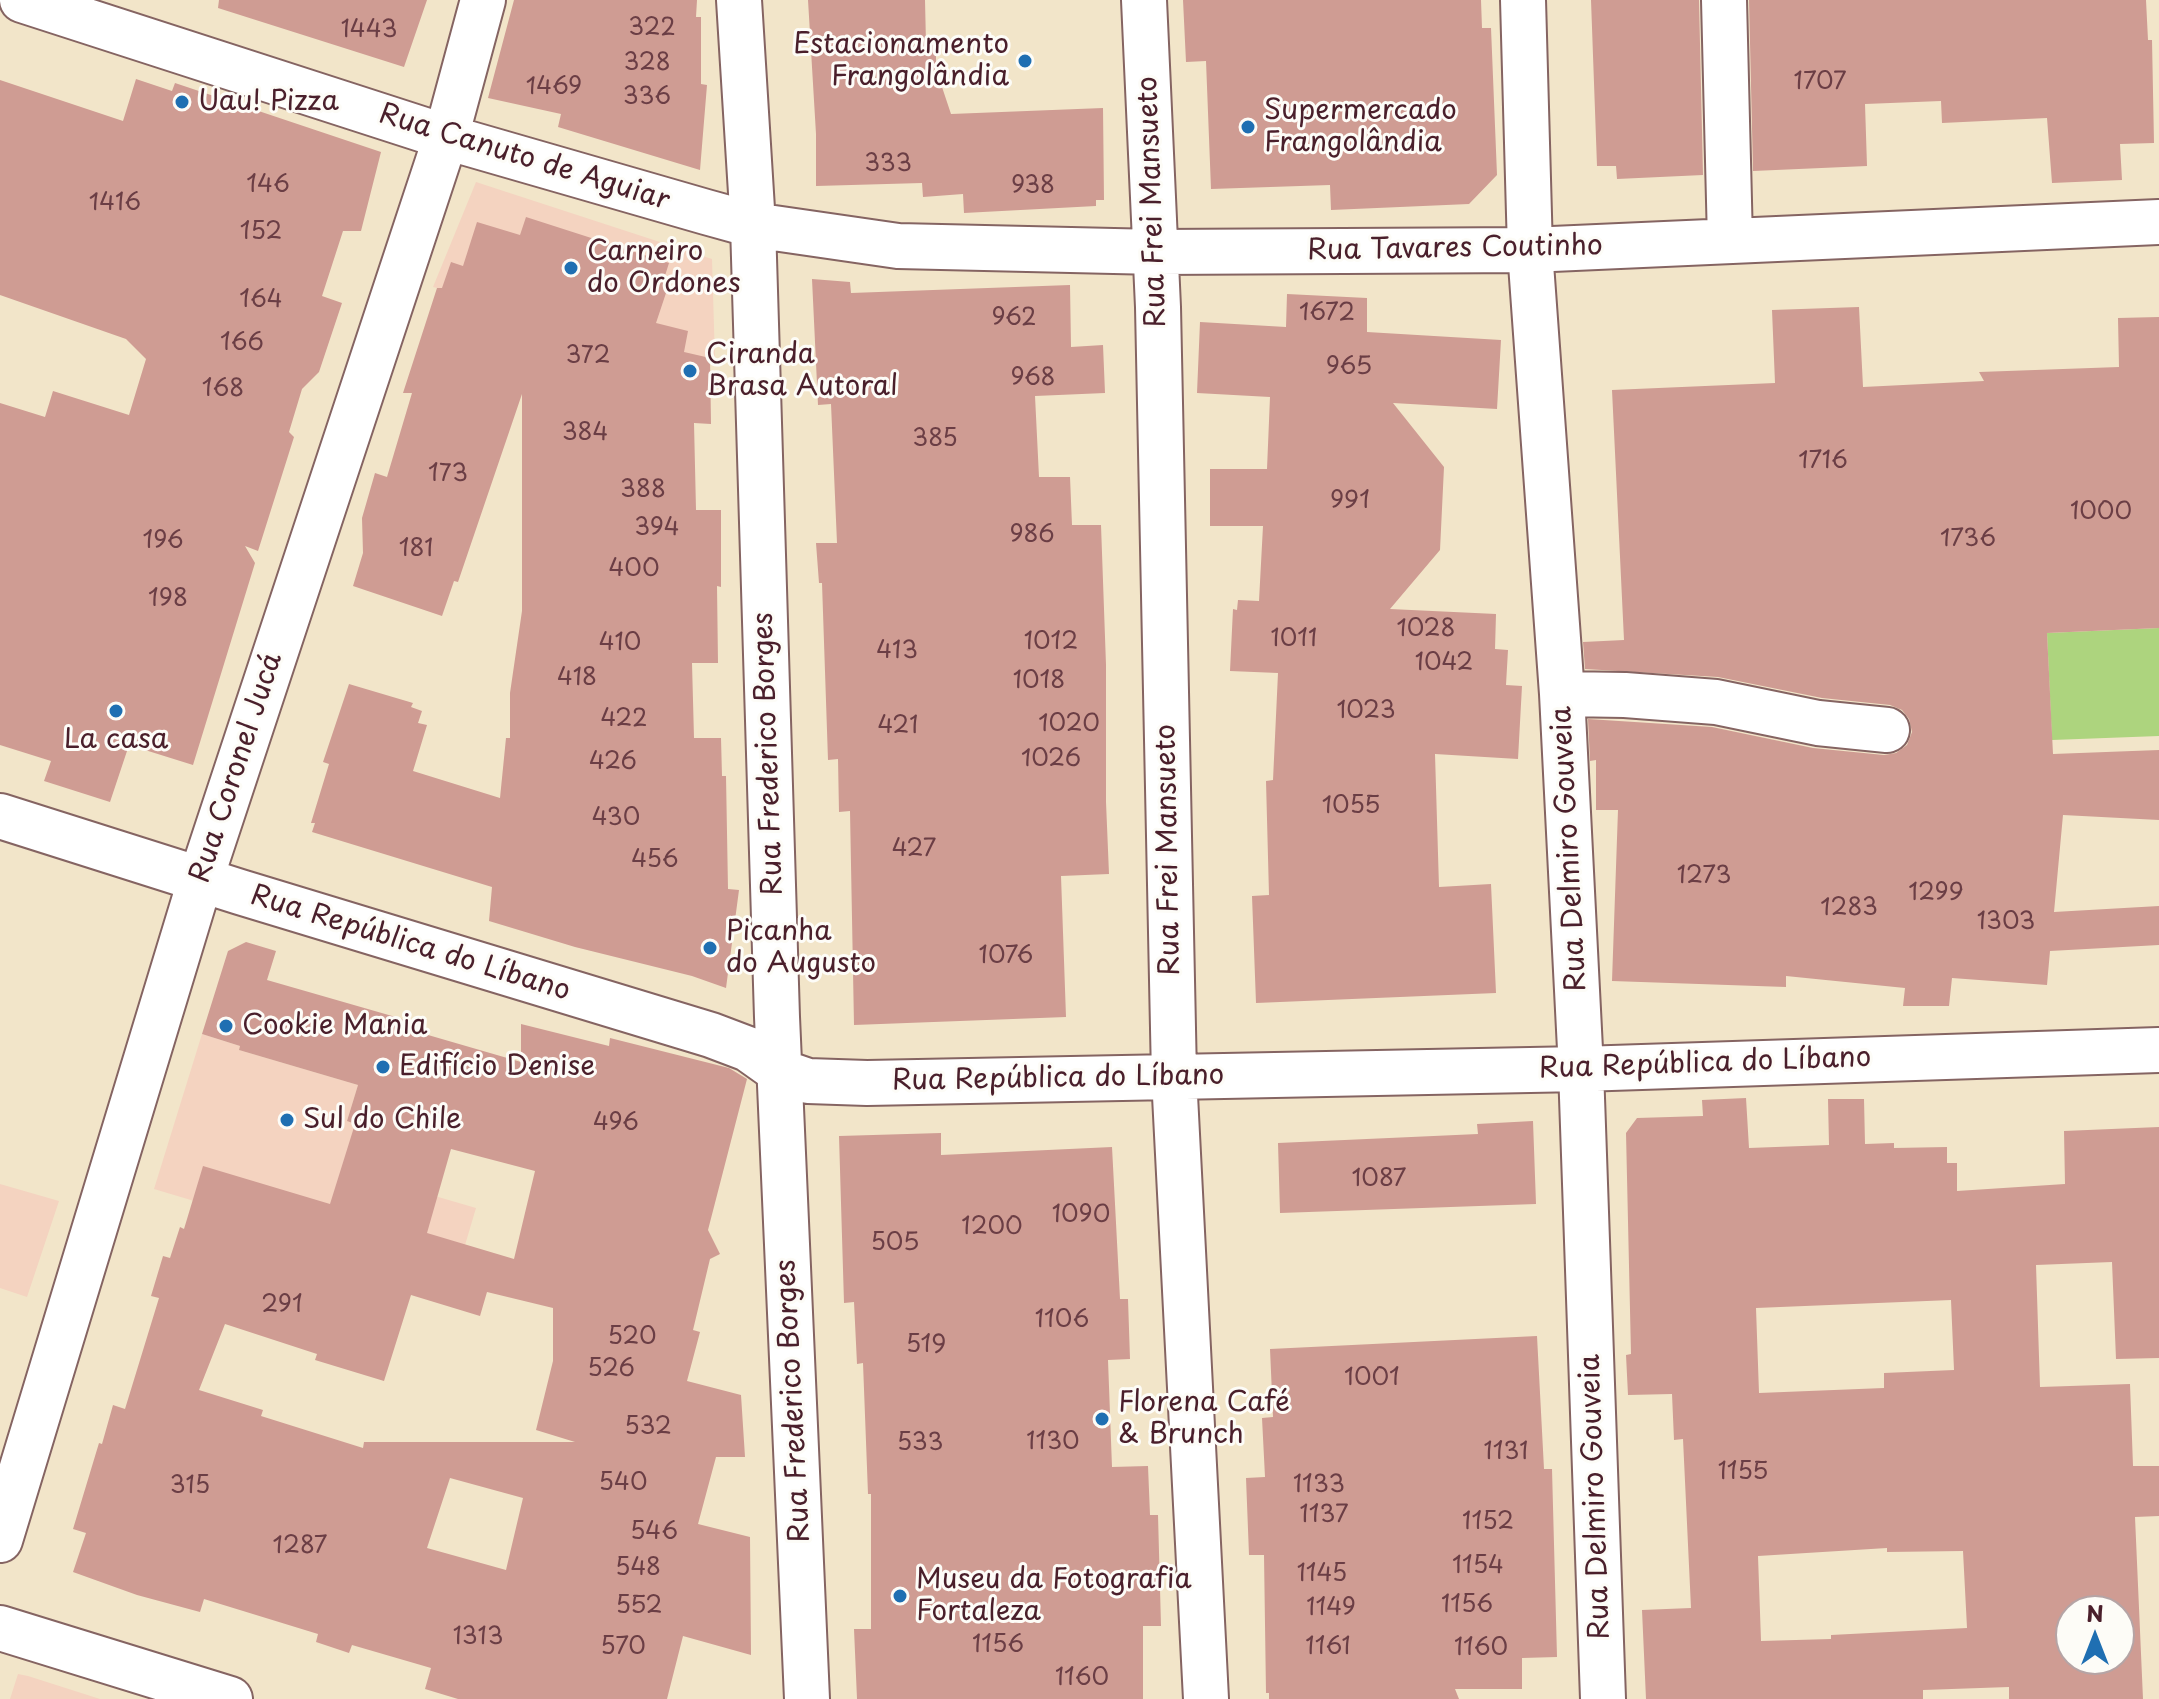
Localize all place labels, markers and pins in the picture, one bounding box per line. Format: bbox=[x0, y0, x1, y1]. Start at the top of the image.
place label: Estacionamento Frangolândia bbox=[793, 28, 1009, 94]
marker: Estacionamento Frangolândia bbox=[1016, 52, 1034, 70]
place label: Uau! Pizza bbox=[198, 85, 339, 119]
marker: Uau! Pizza bbox=[173, 93, 191, 111]
place label: Supermercado Frangolândia bbox=[1264, 94, 1457, 160]
marker: Supermercado Frangolândia bbox=[1239, 118, 1257, 136]
place label: Carneiro do Ordones bbox=[587, 235, 741, 301]
marker: Carneiro do Ordones bbox=[562, 259, 580, 277]
place label: Ciranda Brasa Autoral bbox=[706, 338, 898, 404]
marker: Ciranda Brasa Autoral bbox=[681, 362, 699, 380]
marker: La casa bbox=[107, 702, 125, 720]
place label: La casa bbox=[64, 723, 168, 757]
place label: Picanha do Augusto bbox=[726, 915, 876, 981]
marker: Picanha do Augusto bbox=[701, 939, 719, 957]
place label: Cookie Mania bbox=[242, 1009, 427, 1043]
marker: Cookie Mania bbox=[217, 1017, 235, 1035]
place label: Edifício Denise bbox=[399, 1050, 595, 1084]
marker: Edifício Denise bbox=[374, 1058, 392, 1076]
place label: Sul do Chile bbox=[303, 1103, 462, 1137]
marker: Sul do Chile bbox=[278, 1111, 296, 1129]
place label: Florena Café & Brunch bbox=[1118, 1386, 1290, 1452]
marker: Florena Café & Brunch bbox=[1093, 1410, 1111, 1428]
place label: Museu da Fotografia Fortaleza bbox=[916, 1563, 1192, 1629]
marker: Museu da Fotografia Fortaleza bbox=[891, 1587, 909, 1605]

